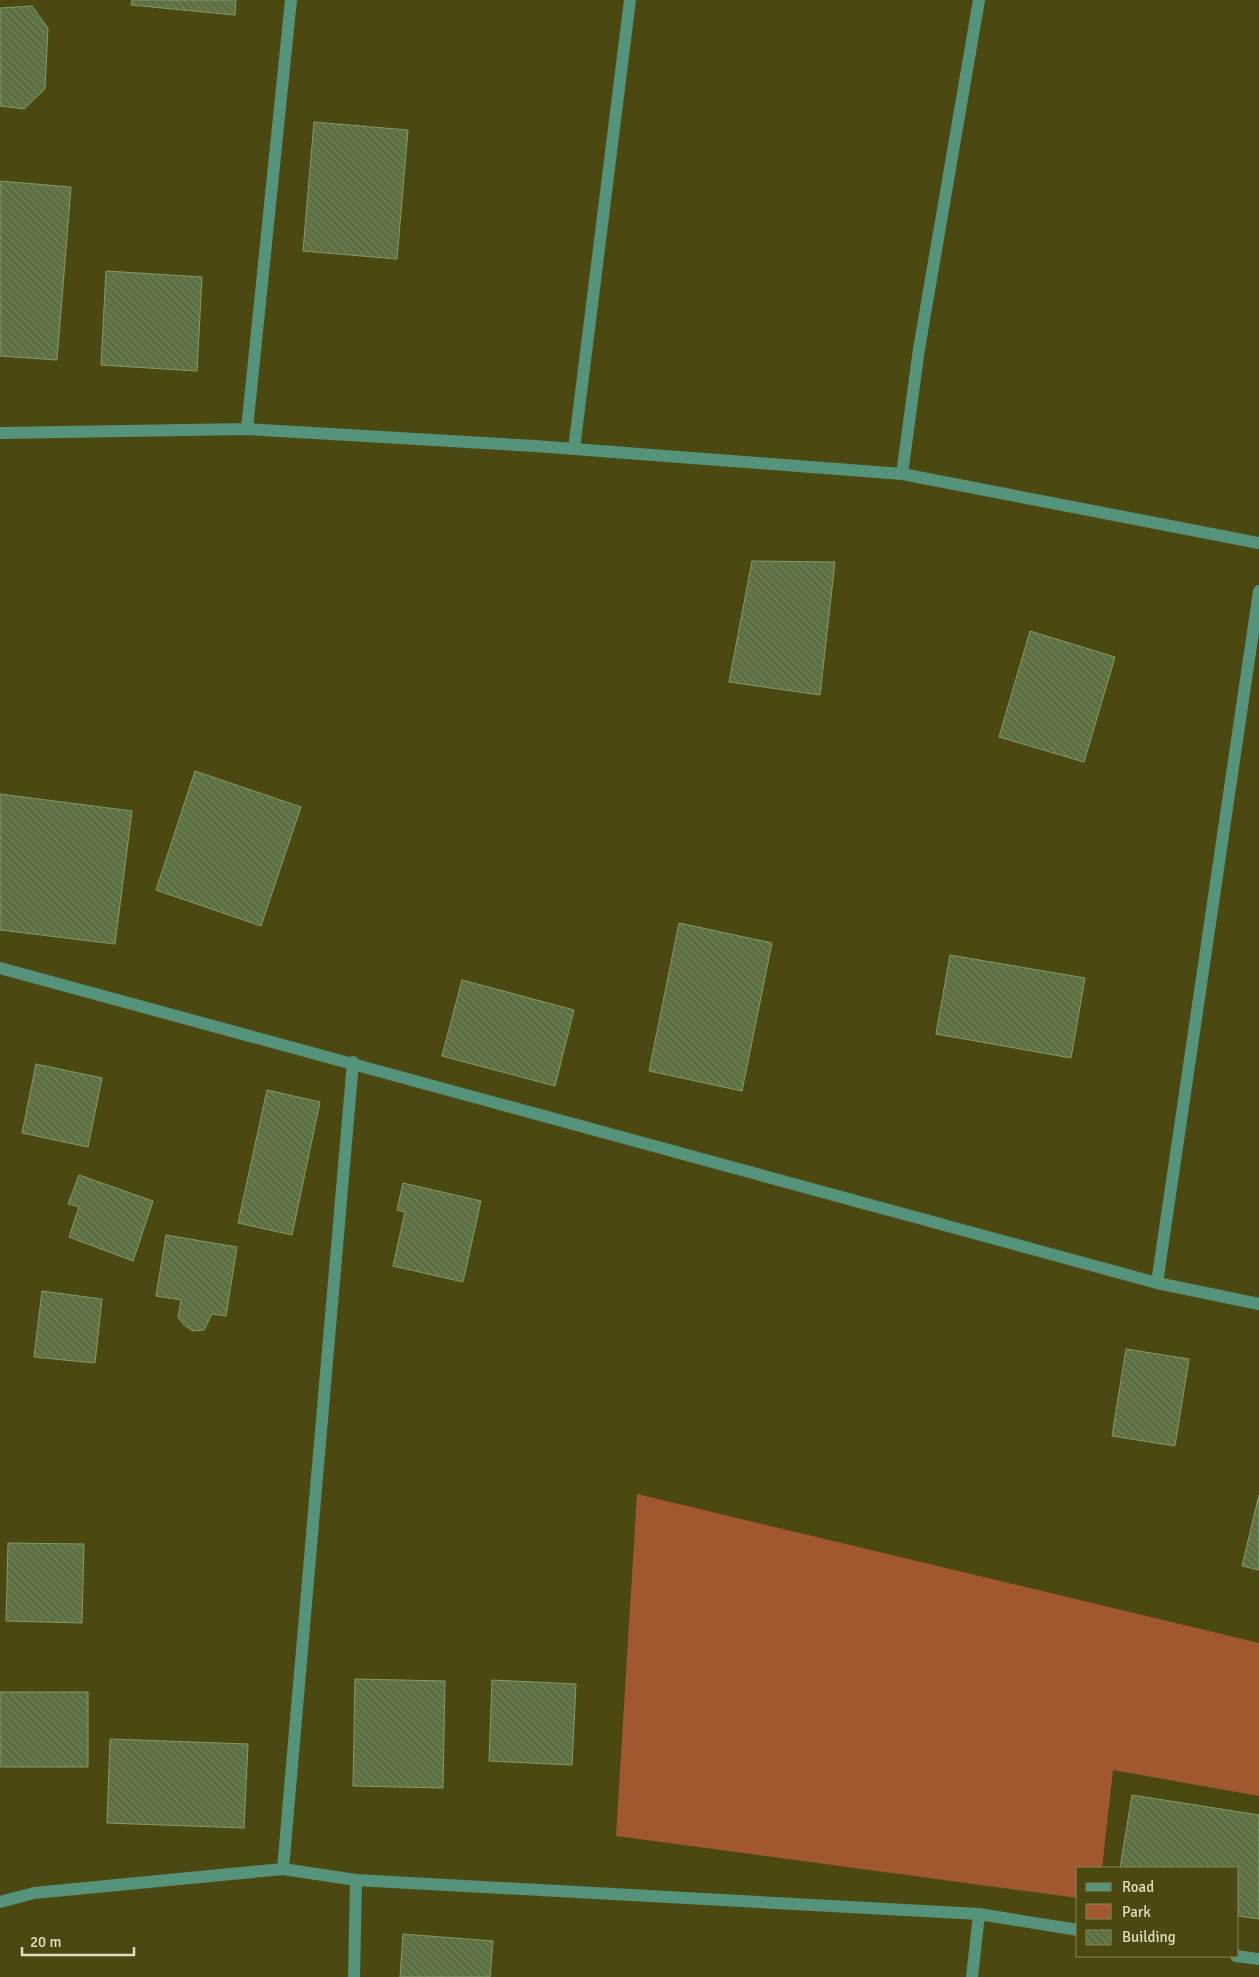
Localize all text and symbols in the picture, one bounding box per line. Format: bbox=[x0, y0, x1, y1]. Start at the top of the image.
legend bbox=[1076, 1867, 1239, 1957]
text: Road bbox=[1122, 1878, 1154, 1896]
text: Park bbox=[1122, 1903, 1151, 1921]
scale bar bbox=[22, 1924, 135, 1956]
text: Building bbox=[1122, 1928, 1176, 1946]
text: 20 m bbox=[30, 1933, 61, 1951]

